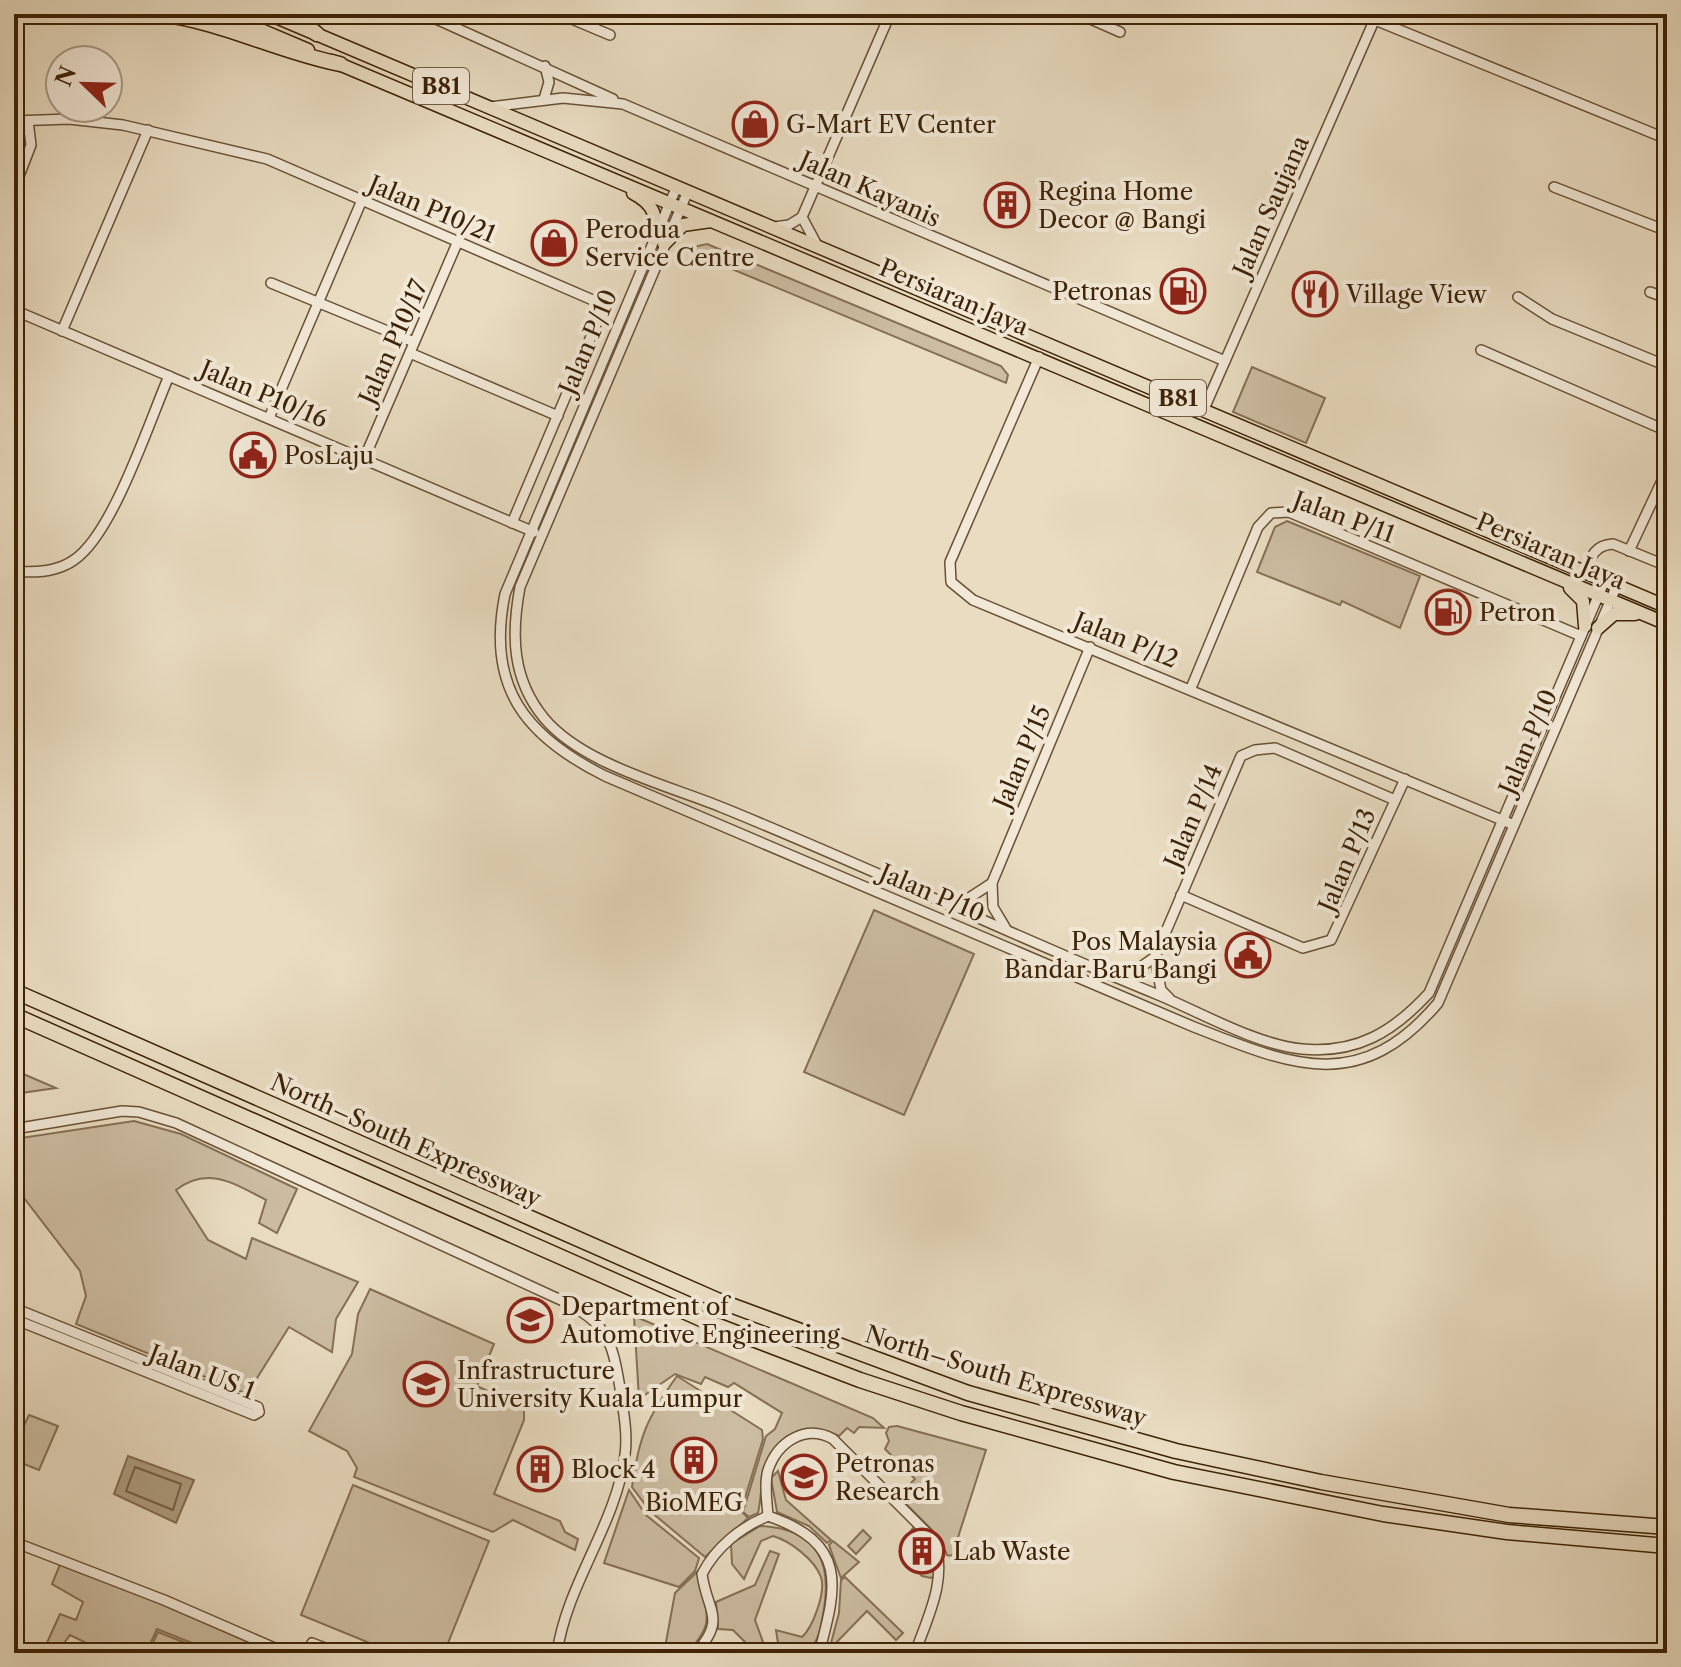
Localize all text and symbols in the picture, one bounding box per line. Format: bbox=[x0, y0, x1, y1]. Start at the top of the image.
north arrow bbox=[44, 44, 124, 124]
text: N bbox=[50, 62, 82, 90]
road number: B81 bbox=[413, 68, 469, 104]
shop icon: G-Mart EV Center bbox=[731, 100, 779, 148]
place label: G-Mart EV Center bbox=[786, 110, 996, 139]
street label: Jalan Saujana bbox=[1225, 131, 1315, 284]
street label: Jalan Kayanis bbox=[792, 143, 945, 233]
street label: Jalan P10/21 bbox=[360, 168, 500, 249]
place label: Regina Home Decor @ Bangi bbox=[1038, 177, 1206, 234]
building icon: Regina Home Decor @ Bangi bbox=[983, 181, 1031, 229]
place label: Perodua Service Centre bbox=[585, 215, 754, 272]
shop icon: Perodua Service Centre bbox=[530, 219, 578, 267]
street label: Persiaran Jaya bbox=[875, 253, 1033, 342]
fuel station icon: Petronas bbox=[1159, 267, 1207, 315]
restaurant icon: Village View bbox=[1291, 270, 1339, 318]
street label: Jalan P10/17 bbox=[351, 275, 433, 412]
place label: Petronas bbox=[1052, 277, 1152, 306]
place label: Village View bbox=[1345, 280, 1488, 309]
street label: Jalan P/10 bbox=[551, 285, 623, 403]
street label: Jalan P10/16 bbox=[192, 353, 332, 434]
road number: B81 bbox=[1150, 380, 1206, 416]
public building icon: PosLaju bbox=[229, 431, 277, 479]
place label: PosLaju bbox=[284, 441, 374, 470]
street label: Jalan P/11 bbox=[1285, 484, 1399, 549]
street label: Persiaran Jaya bbox=[1472, 507, 1630, 596]
fuel station icon: Petron bbox=[1424, 588, 1472, 636]
place label: Petron bbox=[1479, 598, 1556, 627]
street label: Jalan P/12 bbox=[1066, 604, 1182, 674]
street label: Jalan P/10 bbox=[1491, 685, 1563, 803]
street label: Jalan P/15 bbox=[986, 701, 1057, 817]
street label: Jalan P/14 bbox=[1157, 760, 1228, 876]
street label: Jalan P/13 bbox=[1311, 804, 1382, 920]
street label: Jalan P/10 bbox=[871, 856, 989, 928]
place label: Pos Malaysia Bandar Baru Bangi bbox=[1004, 927, 1217, 984]
public building icon: Pos Malaysia Bandar Baru Bangi bbox=[1224, 931, 1272, 979]
street label: North–South Expressway bbox=[266, 1067, 546, 1213]
place label: Department of Automotive Engineering bbox=[560, 1292, 840, 1349]
school or university icon: Department of Automotive Engineering bbox=[506, 1296, 554, 1344]
street label: North–South Expressway bbox=[862, 1319, 1151, 1433]
street label: Jalan US 1 bbox=[141, 1337, 259, 1405]
place label: Infrastructure University Kuala Lumpur bbox=[457, 1356, 743, 1413]
school or university icon: Infrastructure University Kuala Lumpur bbox=[402, 1360, 450, 1408]
building icon: BioMEG bbox=[670, 1436, 718, 1484]
building icon: Block 4 bbox=[516, 1445, 564, 1493]
place label: Petronas Research bbox=[835, 1449, 940, 1506]
school or university icon: Petronas Research bbox=[780, 1453, 828, 1501]
place label: Block 4 bbox=[571, 1455, 656, 1484]
place label: BioMEG bbox=[645, 1488, 743, 1517]
building icon: Lab Waste bbox=[898, 1527, 946, 1575]
place label: Lab Waste bbox=[953, 1537, 1070, 1566]

